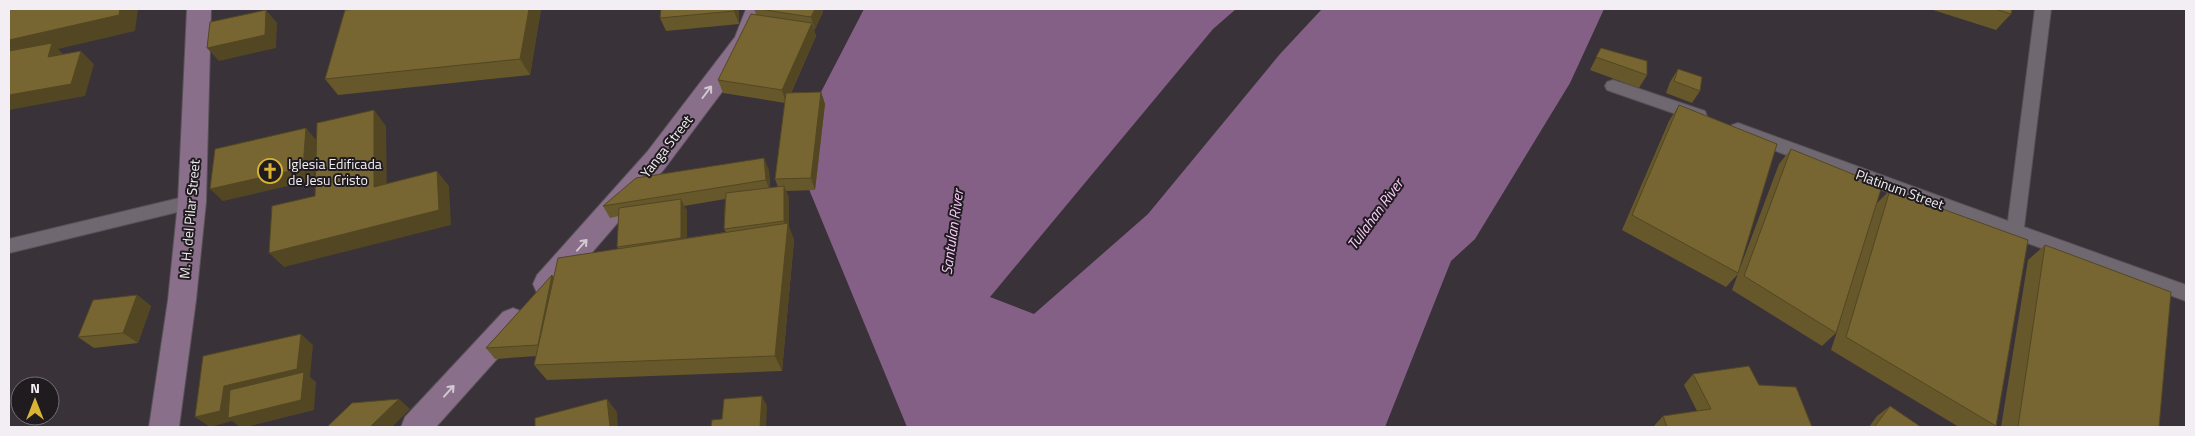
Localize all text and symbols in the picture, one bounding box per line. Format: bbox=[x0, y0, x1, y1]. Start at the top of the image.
one-way arrow bbox=[702, 85, 712, 99]
street label: Yanga Street bbox=[635, 110, 697, 182]
place label: Iglesia Edificada de Jesu Cristo bbox=[288, 153, 382, 190]
street label: M. H. del Pilar Street bbox=[173, 158, 205, 280]
church icon: Iglesia Edificada de Jesu Cristo bbox=[257, 158, 283, 184]
street label: Platinum Street bbox=[1853, 163, 1947, 215]
water label: Tullahan River bbox=[1341, 172, 1410, 254]
water label: Santulan River bbox=[935, 186, 970, 276]
one-way arrow bbox=[576, 239, 588, 252]
north arrow bbox=[10, 376, 60, 426]
text: N bbox=[30, 377, 40, 398]
one-way arrow bbox=[443, 385, 455, 398]

